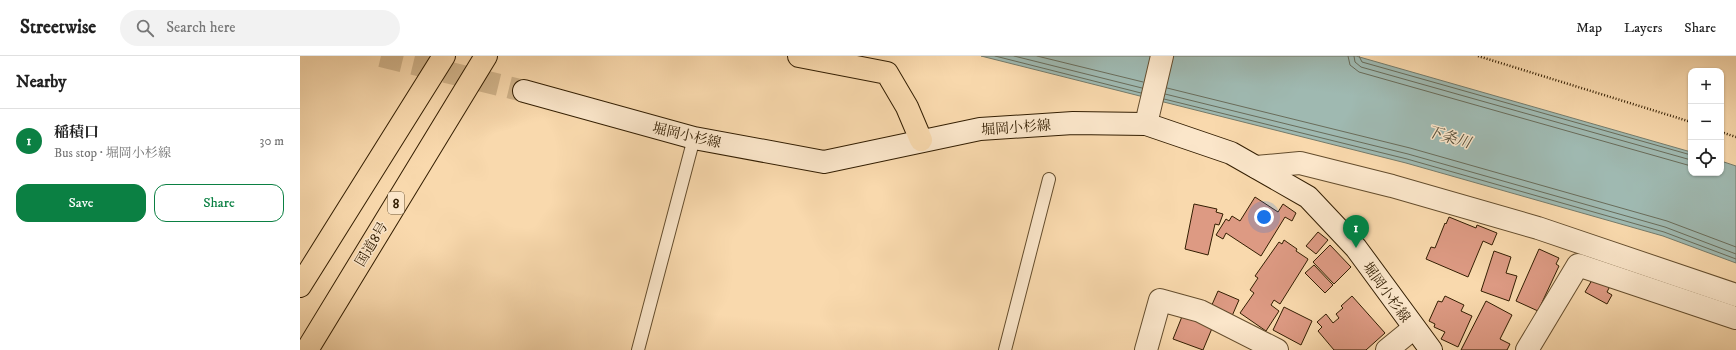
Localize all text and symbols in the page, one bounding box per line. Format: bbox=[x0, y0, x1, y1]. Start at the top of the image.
search box bbox=[120, 10, 400, 46]
text: Streetwise bbox=[20, 16, 96, 39]
icon: search bbox=[134, 17, 156, 39]
text: Search here bbox=[166, 18, 236, 37]
text: Map bbox=[1576, 19, 1602, 37]
text: Layers bbox=[1624, 19, 1662, 37]
text: Share bbox=[1684, 19, 1716, 37]
map controls bbox=[1688, 68, 1724, 176]
button: + bbox=[1688, 68, 1724, 104]
text: Nearby bbox=[16, 71, 66, 93]
button: − bbox=[1688, 104, 1724, 140]
street label: 堀岡小杉線 bbox=[981, 117, 1052, 139]
street label: 堀岡小杉線 bbox=[651, 119, 723, 153]
water label: 下条川 bbox=[1425, 122, 1475, 153]
text: 稲積口 bbox=[54, 123, 99, 142]
text: 1 bbox=[27, 133, 31, 149]
text: 30 m bbox=[260, 133, 284, 149]
button: locate bbox=[1688, 140, 1724, 176]
text: Bus stop · 堀岡小杉線 bbox=[54, 145, 171, 161]
button: Save bbox=[16, 184, 146, 222]
button: Share bbox=[154, 184, 284, 222]
road number: 8 bbox=[388, 192, 404, 214]
your location bbox=[1254, 207, 1274, 227]
pin: 1 bbox=[1343, 215, 1369, 248]
street label: 国道8号 bbox=[352, 219, 392, 270]
street label: 堀岡小杉線 bbox=[1358, 259, 1414, 326]

